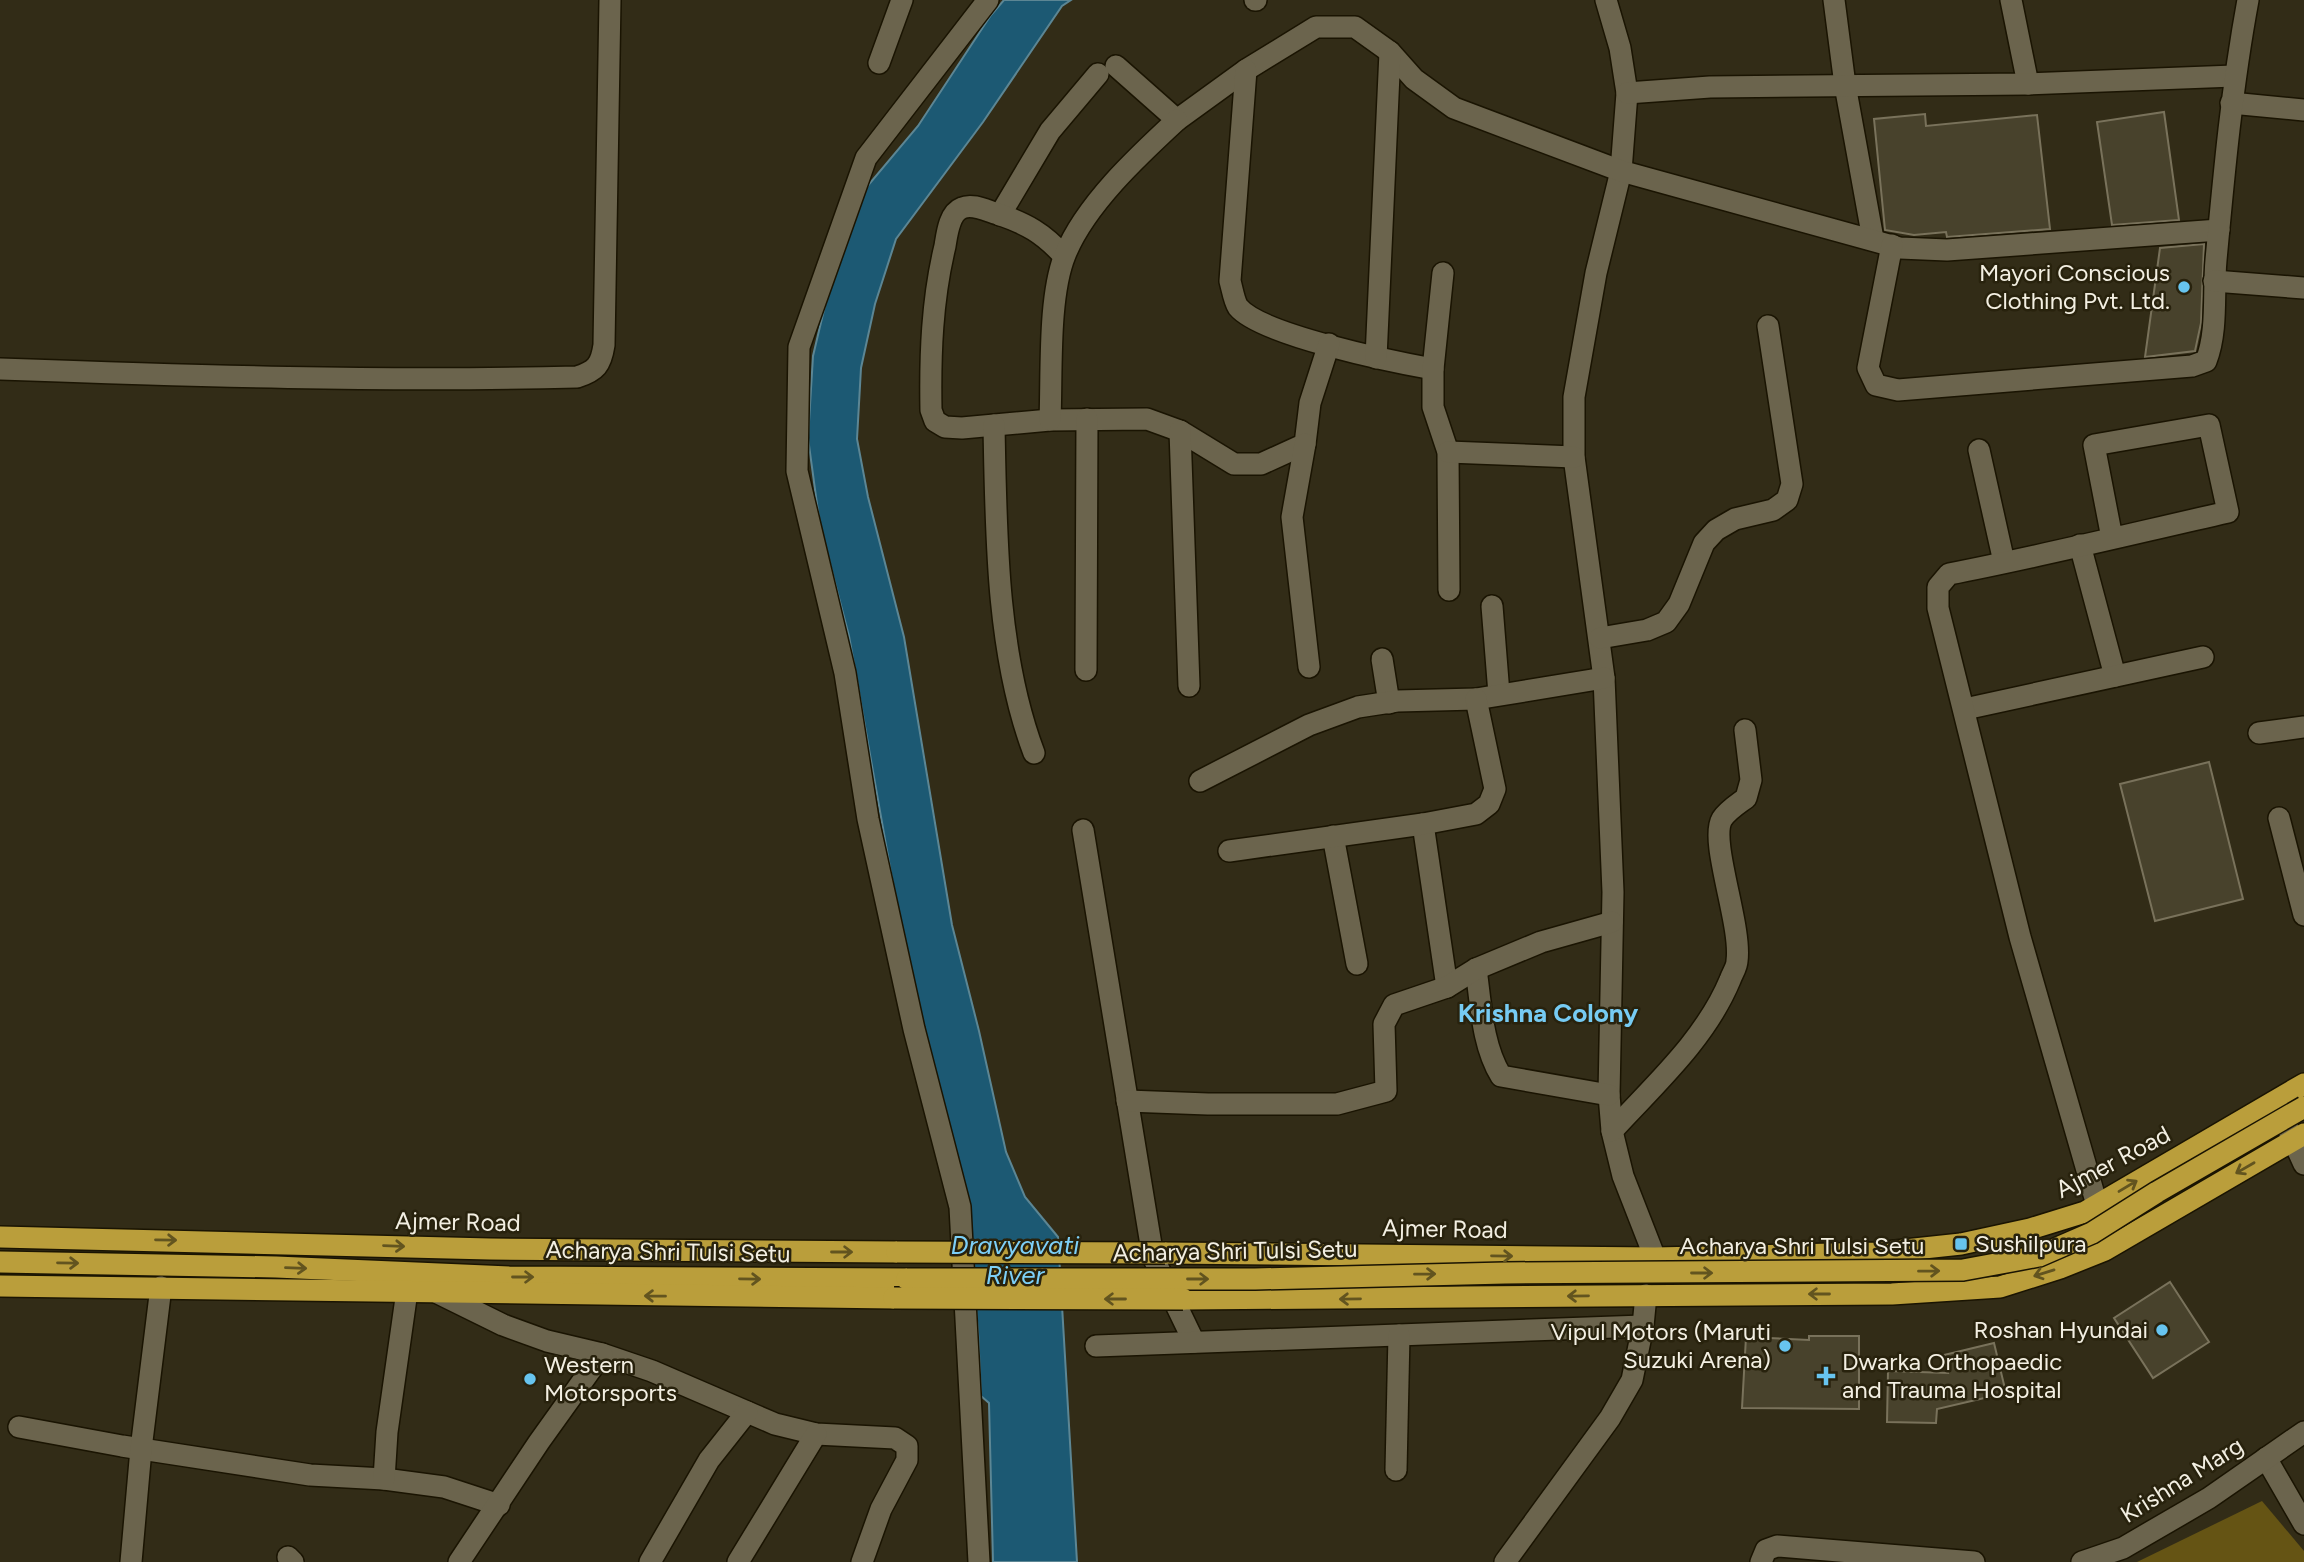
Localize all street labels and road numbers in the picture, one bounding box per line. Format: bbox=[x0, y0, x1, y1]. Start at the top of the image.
street label: Ajmer Road bbox=[2051, 1119, 2175, 1204]
street label: Ajmer Road bbox=[395, 1206, 521, 1237]
street label: Ajmer Road bbox=[1382, 1213, 1508, 1244]
street label: Acharya Shri Tulsi Setu bbox=[1680, 1231, 1924, 1260]
street label: Acharya Shri Tulsi Setu bbox=[1112, 1234, 1358, 1267]
street label: Acharya Shri Tulsi Setu bbox=[545, 1235, 791, 1268]
street label: Krishna Marg bbox=[2115, 1430, 2248, 1529]

